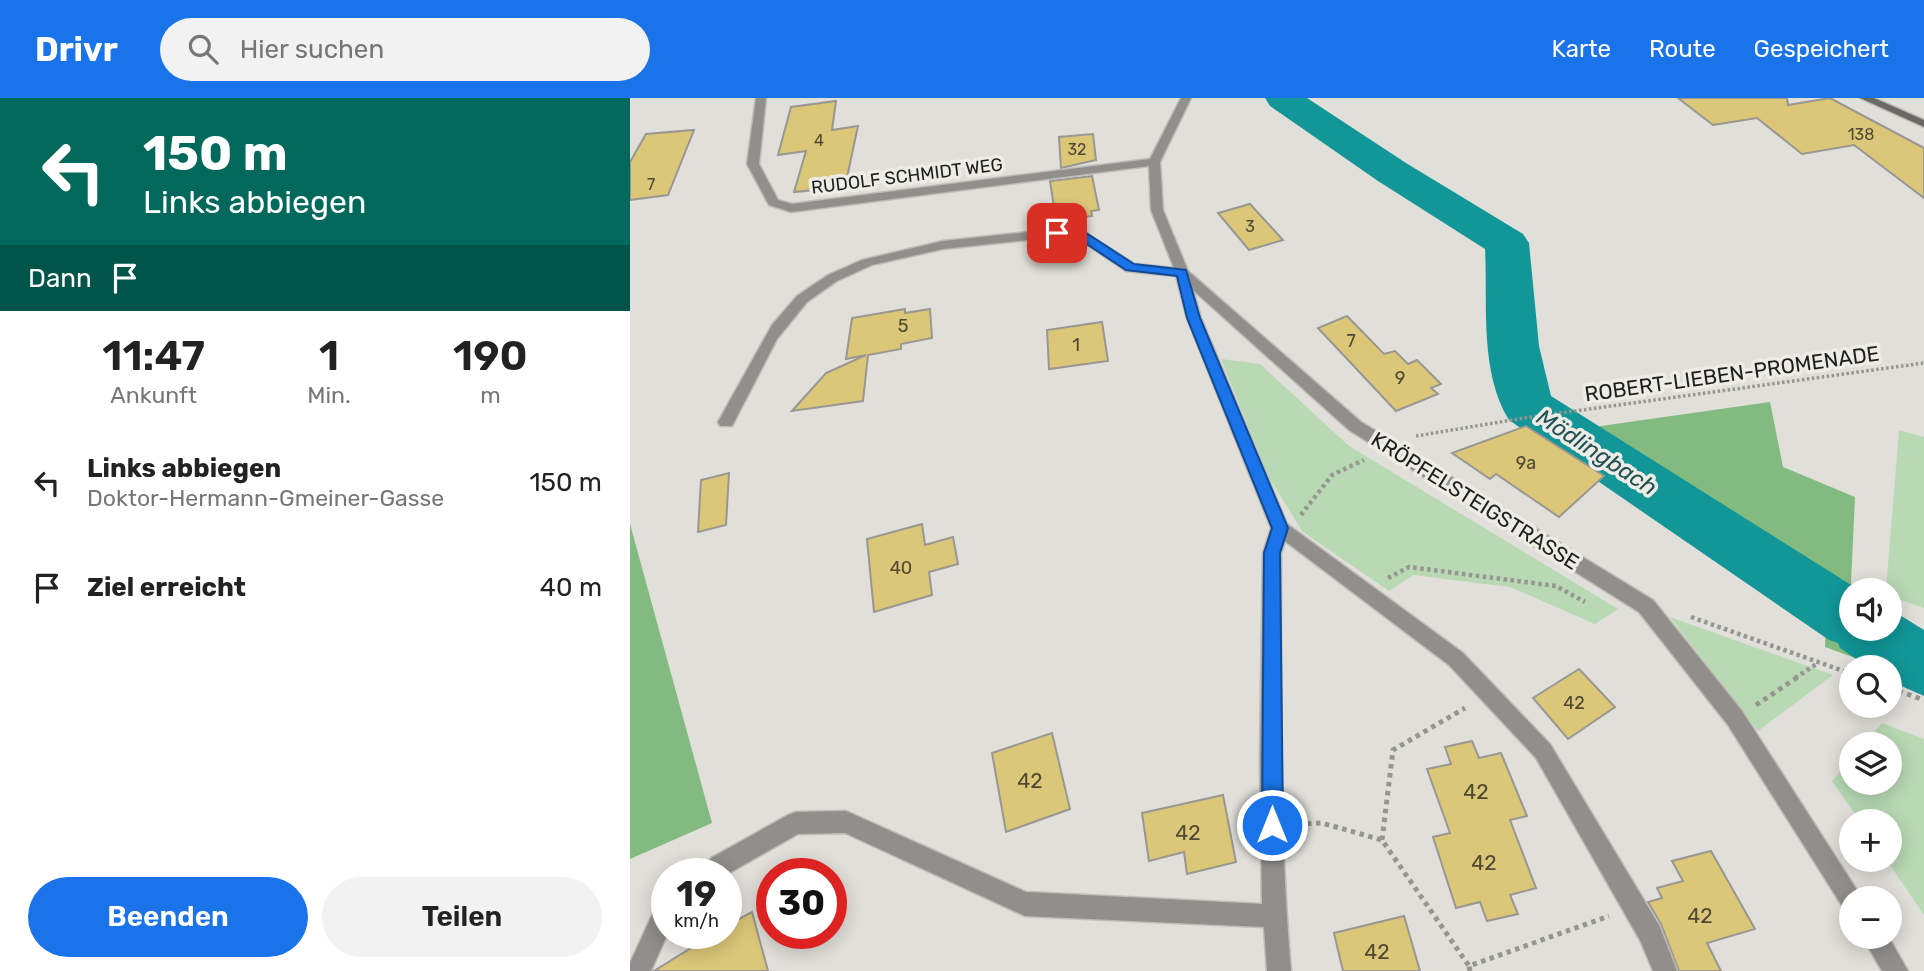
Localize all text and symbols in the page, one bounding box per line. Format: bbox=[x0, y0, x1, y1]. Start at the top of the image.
search box bbox=[160, 18, 650, 81]
text: Drivr bbox=[35, 30, 118, 69]
icon: search bbox=[184, 30, 222, 68]
text: Hier suchen bbox=[240, 34, 384, 65]
text: Karte bbox=[1552, 35, 1611, 63]
text: Route bbox=[1649, 35, 1716, 63]
text: Gespeichert bbox=[1754, 35, 1889, 63]
text: 150 m bbox=[143, 124, 288, 182]
house number: 138 bbox=[1848, 125, 1874, 144]
icon: left bbox=[28, 126, 119, 217]
house number: 4 bbox=[814, 131, 824, 150]
house number: 32 bbox=[1067, 140, 1087, 159]
street label: RUDOLF SCHMIDT WEG bbox=[810, 153, 1004, 199]
house number: 7 bbox=[647, 175, 655, 194]
text: Links abbiegen bbox=[143, 183, 366, 221]
pin bbox=[1027, 203, 1087, 263]
icon: arrive bbox=[1038, 214, 1076, 252]
house number: 3 bbox=[1245, 217, 1255, 236]
icon: arrive bbox=[106, 259, 144, 297]
text: Dann bbox=[28, 263, 92, 294]
house number: 5 bbox=[898, 315, 908, 337]
house number: 7 bbox=[1346, 330, 1356, 352]
text: 11:47 bbox=[102, 331, 205, 381]
text: 1 bbox=[319, 331, 339, 381]
text: 190 bbox=[453, 331, 528, 381]
house number: 1 bbox=[1072, 334, 1080, 356]
street label: ROBERT-LIEBEN-PROMENADE bbox=[1583, 340, 1881, 407]
house number: 9 bbox=[1395, 367, 1405, 389]
text: Ankunft bbox=[110, 381, 197, 409]
text: Min. bbox=[307, 381, 351, 409]
text: m bbox=[480, 381, 501, 409]
water label: Mödlingbach bbox=[1532, 403, 1662, 501]
street label: KRÖPFELSTEIGSTRASSE bbox=[1367, 426, 1584, 575]
house number: 9a bbox=[1516, 452, 1536, 474]
text: Links abbiegen bbox=[87, 453, 281, 484]
icon: left bbox=[28, 464, 66, 502]
text: 150 m bbox=[529, 467, 602, 498]
text: Doktor-Hermann-Gmeiner-Gasse bbox=[87, 484, 444, 512]
house number: 40 bbox=[890, 557, 912, 579]
icon: arrive bbox=[28, 569, 66, 607]
text: Ziel erreicht bbox=[87, 572, 246, 603]
text: 40 m bbox=[540, 572, 602, 603]
map controls bbox=[1839, 578, 1902, 949]
button: sound bbox=[1839, 578, 1902, 641]
button: search bbox=[1839, 655, 1902, 718]
house number: 42 bbox=[1563, 692, 1585, 714]
button: layers bbox=[1839, 732, 1902, 795]
house number: 42 bbox=[1017, 768, 1043, 793]
house number: 42 bbox=[1463, 779, 1489, 804]
position arrow bbox=[1235, 788, 1309, 862]
button: + bbox=[1839, 809, 1902, 872]
house number: 42 bbox=[1175, 820, 1201, 845]
house number: 42 bbox=[1471, 850, 1497, 875]
speed limit sign: 30 bbox=[756, 858, 847, 949]
text: 19 bbox=[677, 873, 716, 915]
button: Beenden bbox=[28, 877, 308, 957]
button: Teilen bbox=[322, 877, 602, 957]
button: − bbox=[1839, 886, 1902, 949]
house number: 42 bbox=[1687, 903, 1713, 928]
text: km/h bbox=[674, 910, 719, 932]
house number: 42 bbox=[1364, 939, 1390, 964]

